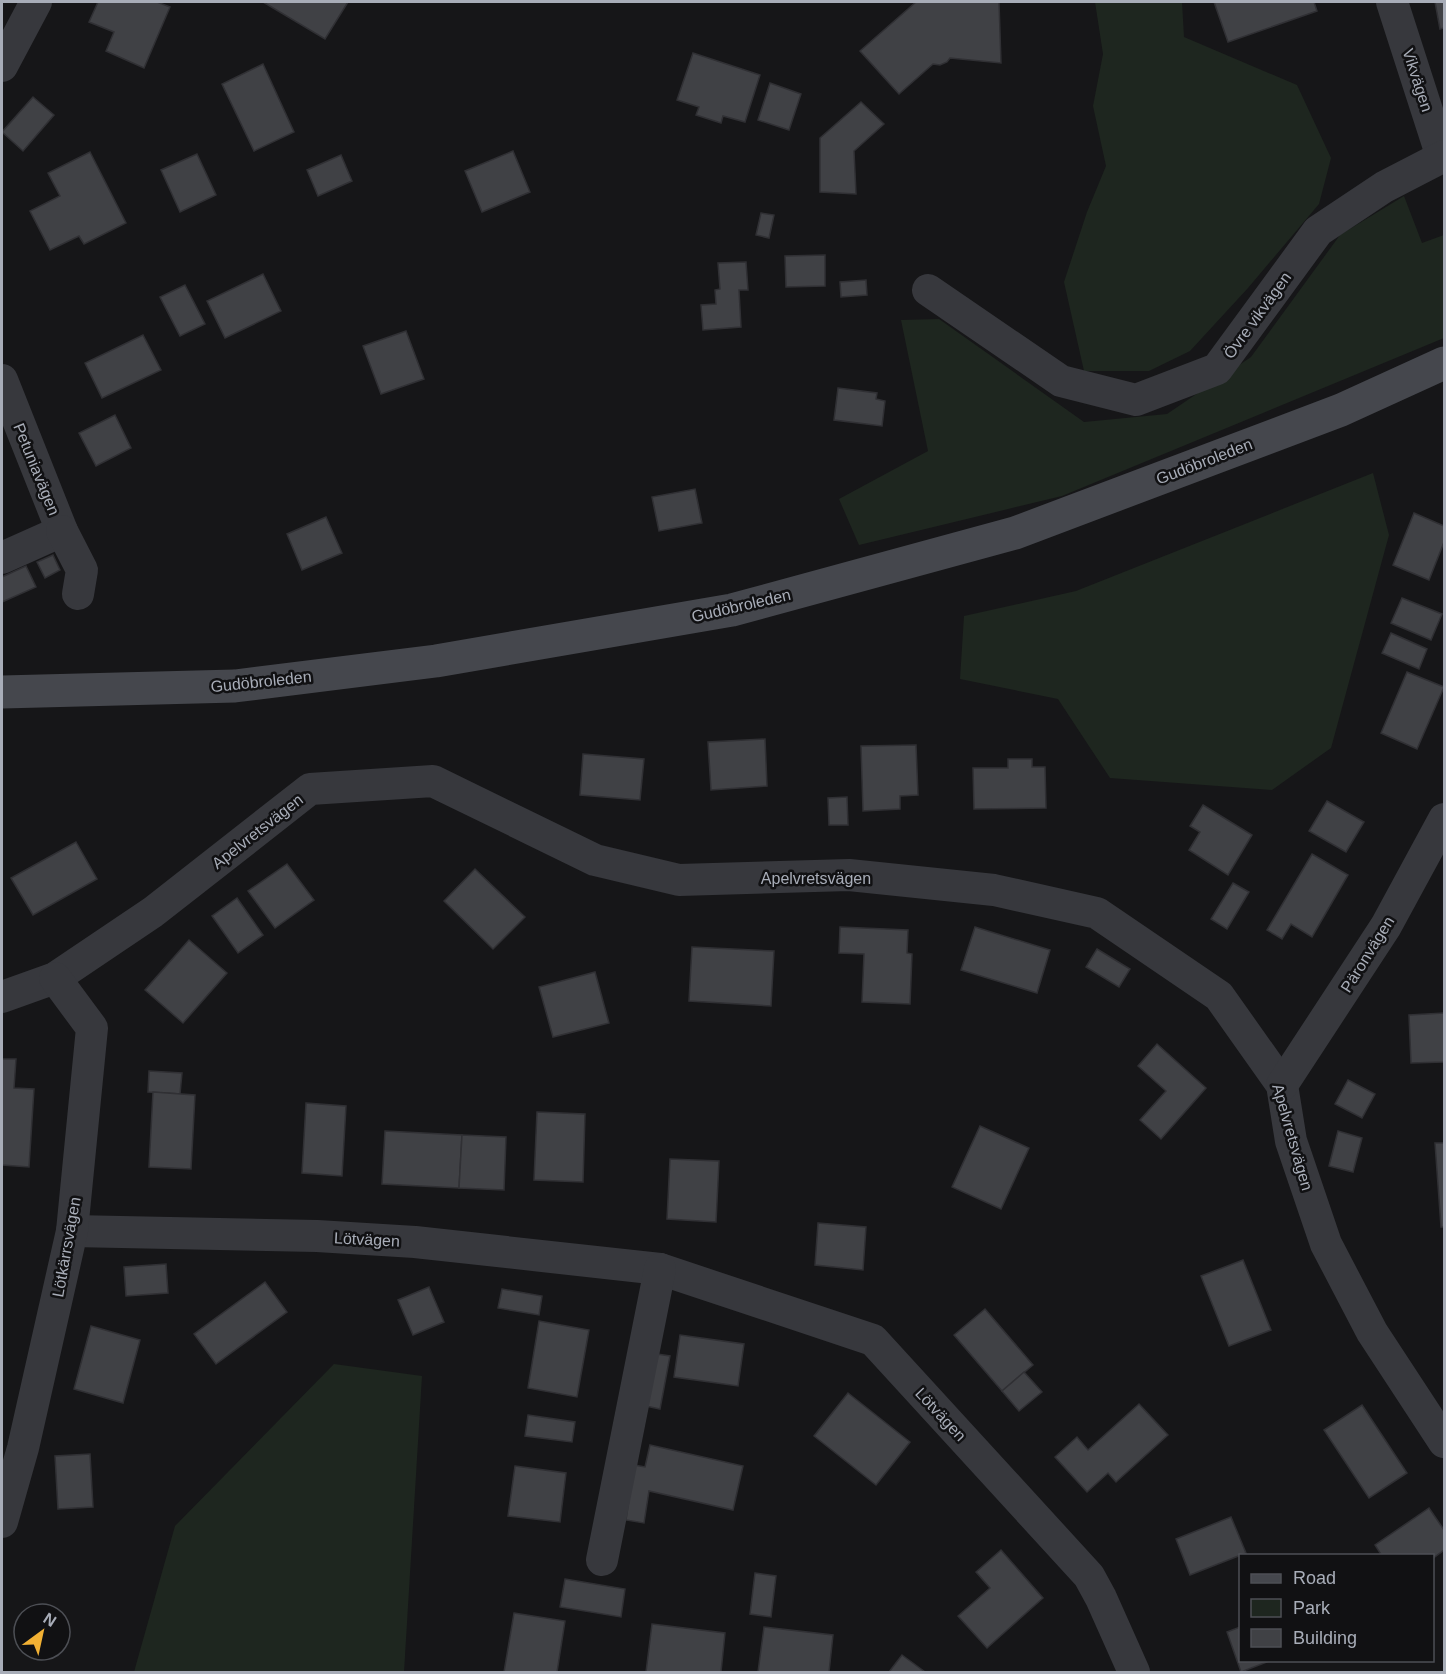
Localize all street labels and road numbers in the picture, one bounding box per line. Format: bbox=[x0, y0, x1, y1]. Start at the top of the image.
street label: Vikvägen bbox=[1399, 46, 1436, 114]
street label: Övre vikvägen bbox=[1220, 269, 1294, 362]
street label: Petuniavägen bbox=[10, 421, 63, 518]
street label: Gudöbroleden bbox=[1154, 435, 1255, 488]
street label: Gudöbroleden bbox=[690, 586, 792, 625]
street label: Gudöbroleden bbox=[210, 668, 312, 695]
street label: Apelvretsvägen bbox=[209, 791, 306, 872]
street label: Apelvretsvägen bbox=[761, 870, 871, 887]
street label: Päronvägen bbox=[1337, 913, 1397, 995]
street label: Apelvretsvägen bbox=[1269, 1082, 1316, 1192]
street label: Lötkärrsvägen bbox=[49, 1196, 84, 1298]
street label: Lötvägen bbox=[334, 1229, 400, 1250]
street label: Lötvägen bbox=[912, 1384, 969, 1444]

